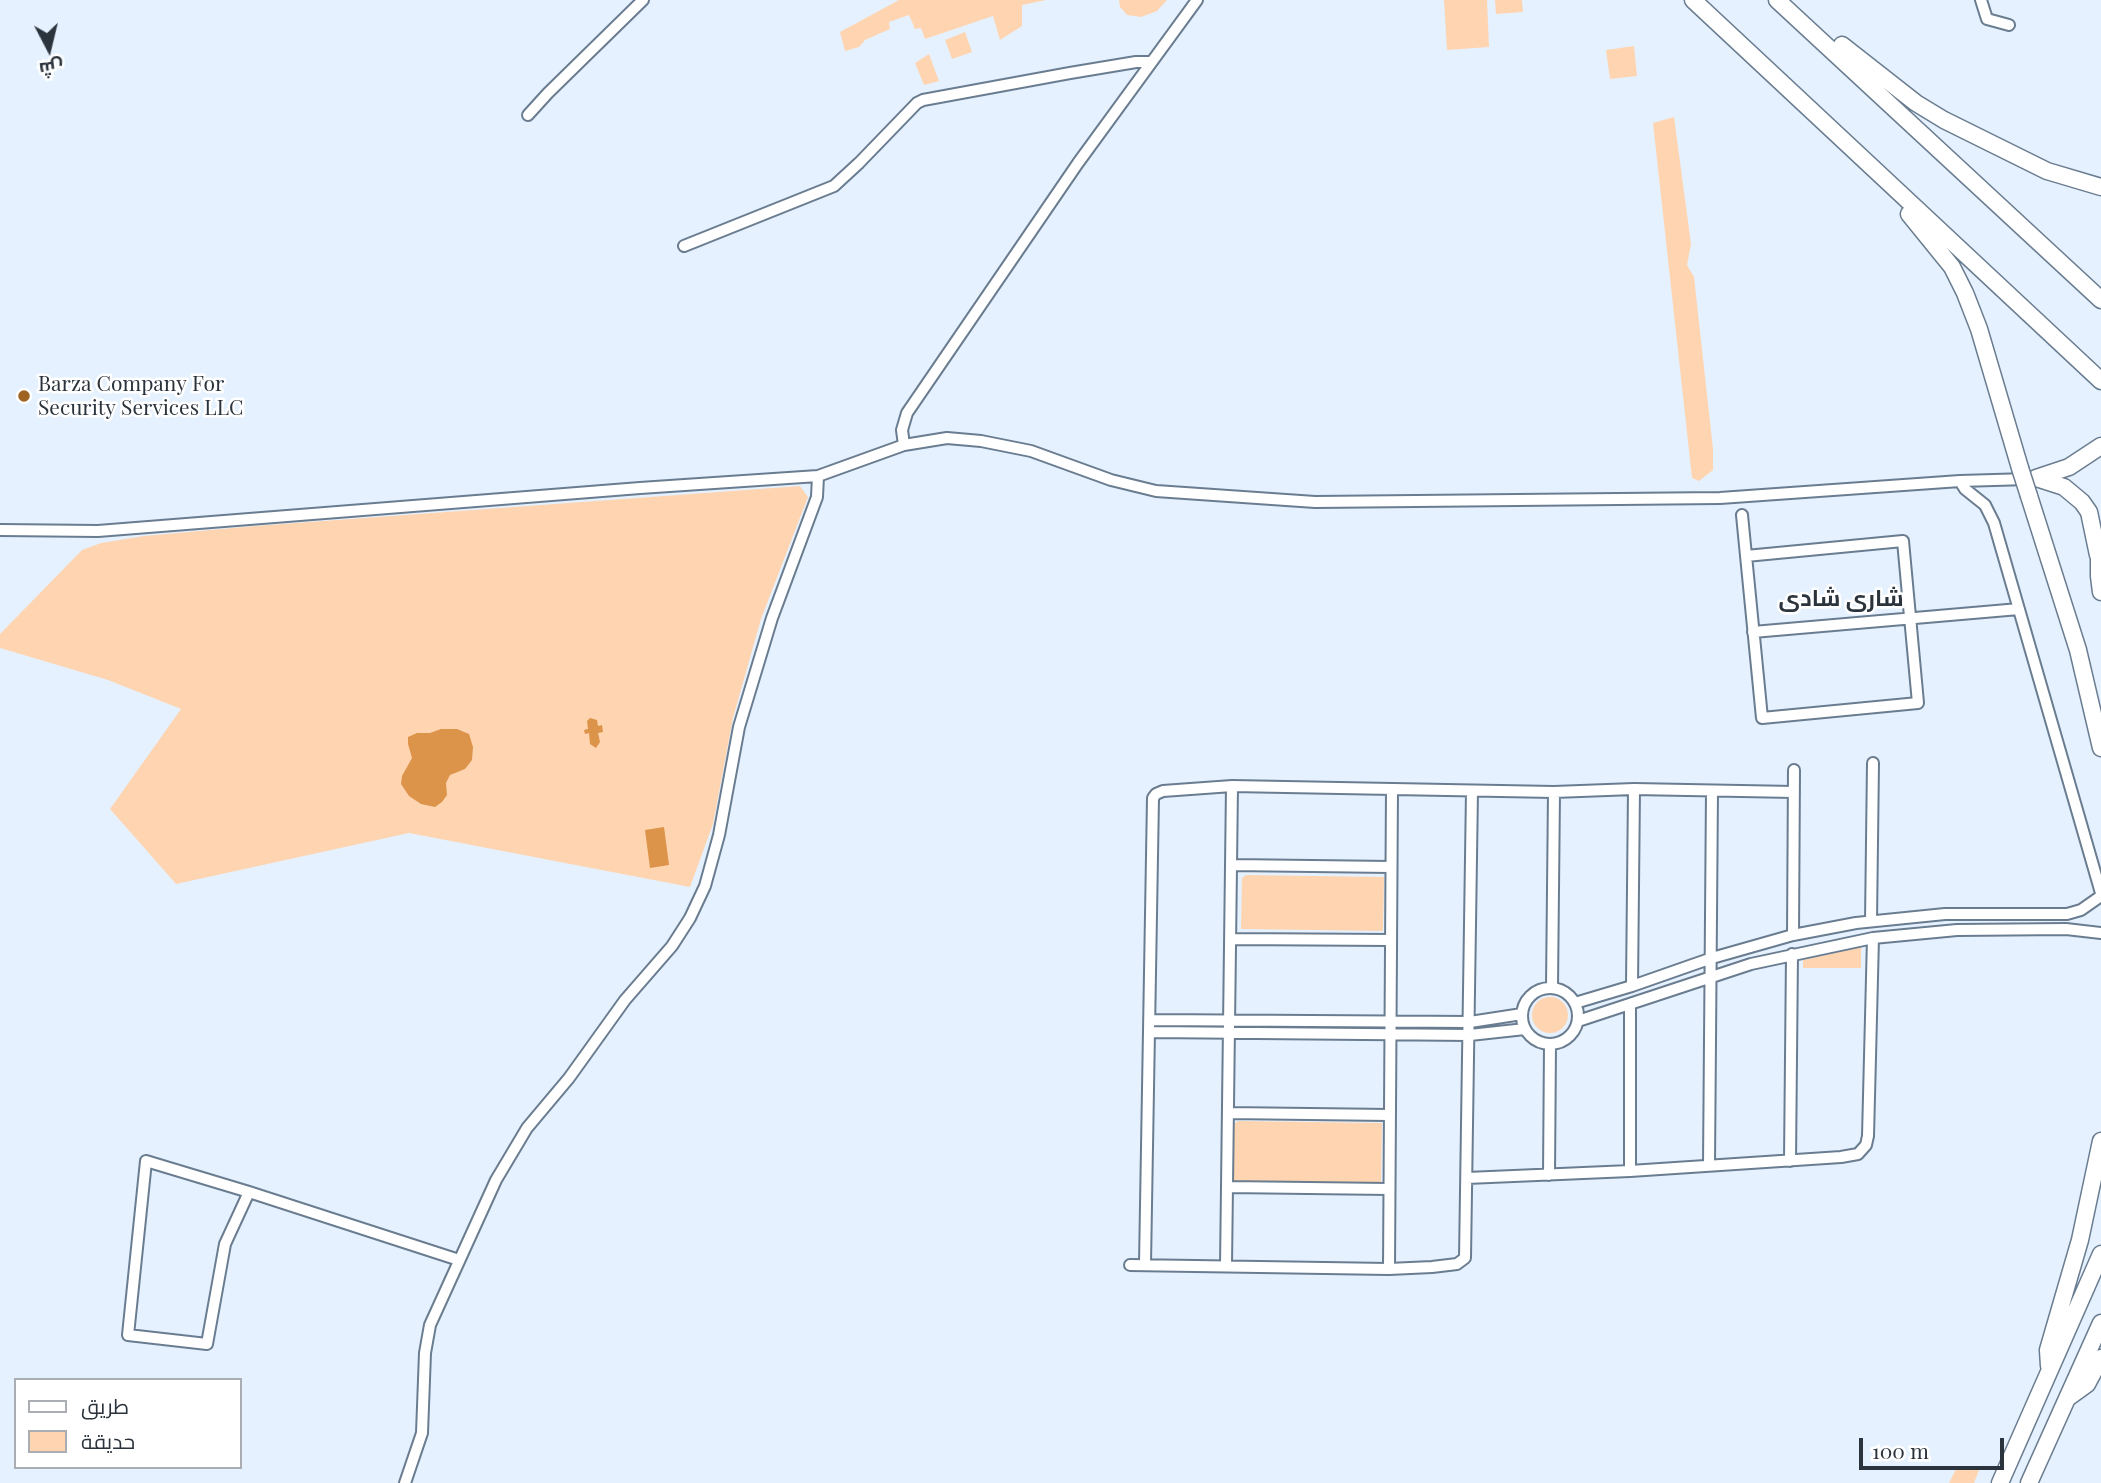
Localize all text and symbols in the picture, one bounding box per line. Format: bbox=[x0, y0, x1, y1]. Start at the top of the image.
north arrow bbox=[14, 14, 84, 84]
text: ش bbox=[38, 55, 65, 84]
place label: Barza Company For Security Services LLC bbox=[38, 371, 243, 421]
marker: Barza Company For Security Services LLC bbox=[16, 388, 32, 404]
district label: شاری شادی bbox=[1778, 585, 1904, 613]
legend bbox=[14, 1378, 242, 1469]
text: طريق bbox=[81, 1391, 129, 1419]
scale bar bbox=[1863, 1424, 2008, 1468]
text: حديقة bbox=[81, 1426, 135, 1454]
text: 100 m bbox=[1872, 1436, 1929, 1464]

